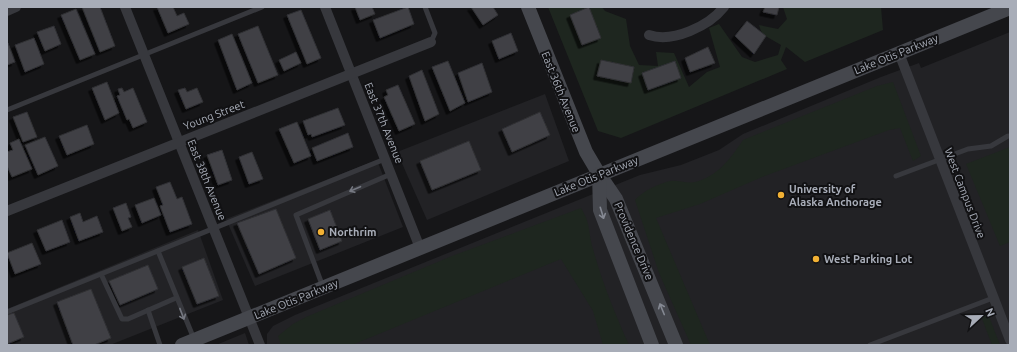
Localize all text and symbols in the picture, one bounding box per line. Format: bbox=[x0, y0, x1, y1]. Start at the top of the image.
street label: Lake Otis Parkway bbox=[852, 31, 940, 76]
street label: East 36th Avenue bbox=[539, 50, 583, 134]
street label: East 37th Avenue bbox=[362, 81, 406, 165]
street label: Young Street bbox=[182, 98, 247, 132]
street label: East 38th Avenue bbox=[185, 138, 229, 222]
street label: West Campus Drive bbox=[942, 146, 988, 240]
street label: Lake Otis Parkway bbox=[552, 153, 640, 198]
place label: University of Alaska Anchorage bbox=[789, 183, 882, 208]
one-way arrow bbox=[350, 186, 362, 194]
marker: University of Alaska Anchorage bbox=[776, 190, 786, 200]
street label: Providence Drive bbox=[612, 200, 656, 282]
one-way arrow bbox=[599, 206, 606, 219]
place label: Northrim bbox=[329, 226, 377, 238]
marker: Northrim bbox=[316, 227, 326, 237]
place label: West Parking Lot bbox=[824, 253, 913, 265]
marker: West Parking Lot bbox=[811, 254, 821, 264]
street label: Lake Otis Parkway bbox=[252, 276, 340, 321]
north arrow bbox=[961, 296, 1001, 336]
one-way arrow bbox=[657, 303, 665, 315]
text: N bbox=[983, 306, 997, 318]
one-way arrow bbox=[179, 307, 187, 319]

